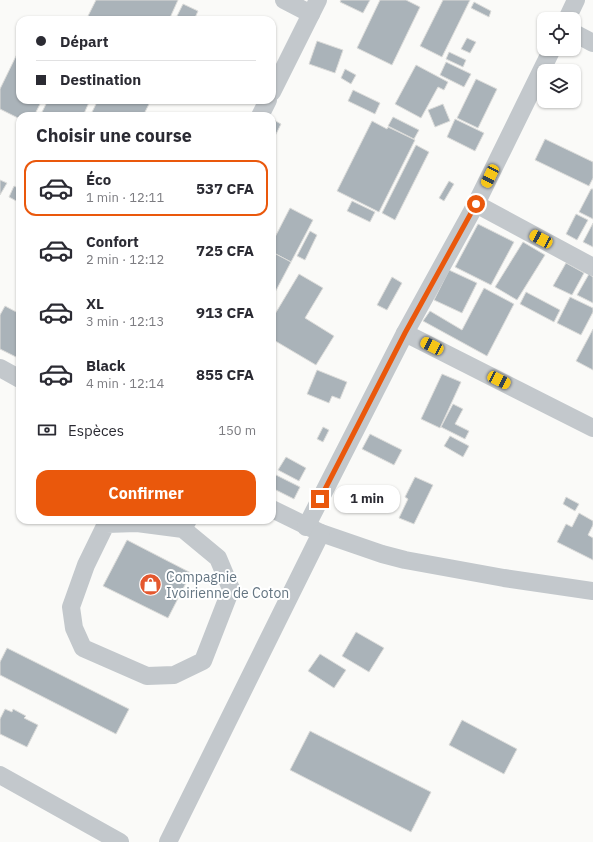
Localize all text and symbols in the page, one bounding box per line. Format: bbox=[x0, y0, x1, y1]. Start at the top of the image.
map controls bbox=[537, 12, 581, 108]
button: locate bbox=[537, 12, 581, 56]
text: Départ bbox=[60, 32, 108, 51]
button: layers bbox=[537, 64, 581, 108]
text: Destination bbox=[60, 70, 141, 89]
text: Choisir une course bbox=[36, 124, 192, 147]
car bbox=[479, 163, 501, 189]
icon: car bbox=[38, 170, 74, 206]
text: Éco bbox=[86, 170, 111, 189]
text: 537 CFA bbox=[196, 179, 254, 198]
text: 1 min · 12:11 bbox=[86, 189, 164, 206]
route start bbox=[467, 195, 485, 213]
car bbox=[528, 228, 554, 250]
icon: car bbox=[38, 232, 74, 268]
text: Confort bbox=[86, 232, 139, 251]
text: 725 CFA bbox=[196, 241, 254, 260]
text: 2 min · 12:12 bbox=[86, 251, 164, 268]
icon: car bbox=[38, 294, 74, 330]
text: XL bbox=[86, 294, 104, 313]
text: 913 CFA bbox=[196, 303, 254, 322]
text: 3 min · 12:13 bbox=[86, 313, 164, 330]
car bbox=[419, 335, 445, 357]
icon: car bbox=[38, 356, 74, 392]
text: Black bbox=[86, 356, 126, 375]
text: 855 CFA bbox=[196, 365, 254, 384]
car bbox=[486, 369, 512, 391]
text: 4 min · 12:14 bbox=[86, 375, 164, 392]
icon: cash bbox=[36, 419, 58, 441]
text: Espèces bbox=[68, 421, 124, 440]
text: 150 m bbox=[218, 422, 256, 439]
button: Confirmer bbox=[36, 470, 256, 516]
callout: 1 min bbox=[334, 485, 400, 513]
route end bbox=[311, 490, 329, 508]
text: 1 min bbox=[350, 490, 384, 507]
place label: Compagnie Ivoirienne de Coton bbox=[166, 568, 289, 602]
shop icon: Compagnie Ivoirienne de Coton bbox=[137, 572, 163, 598]

